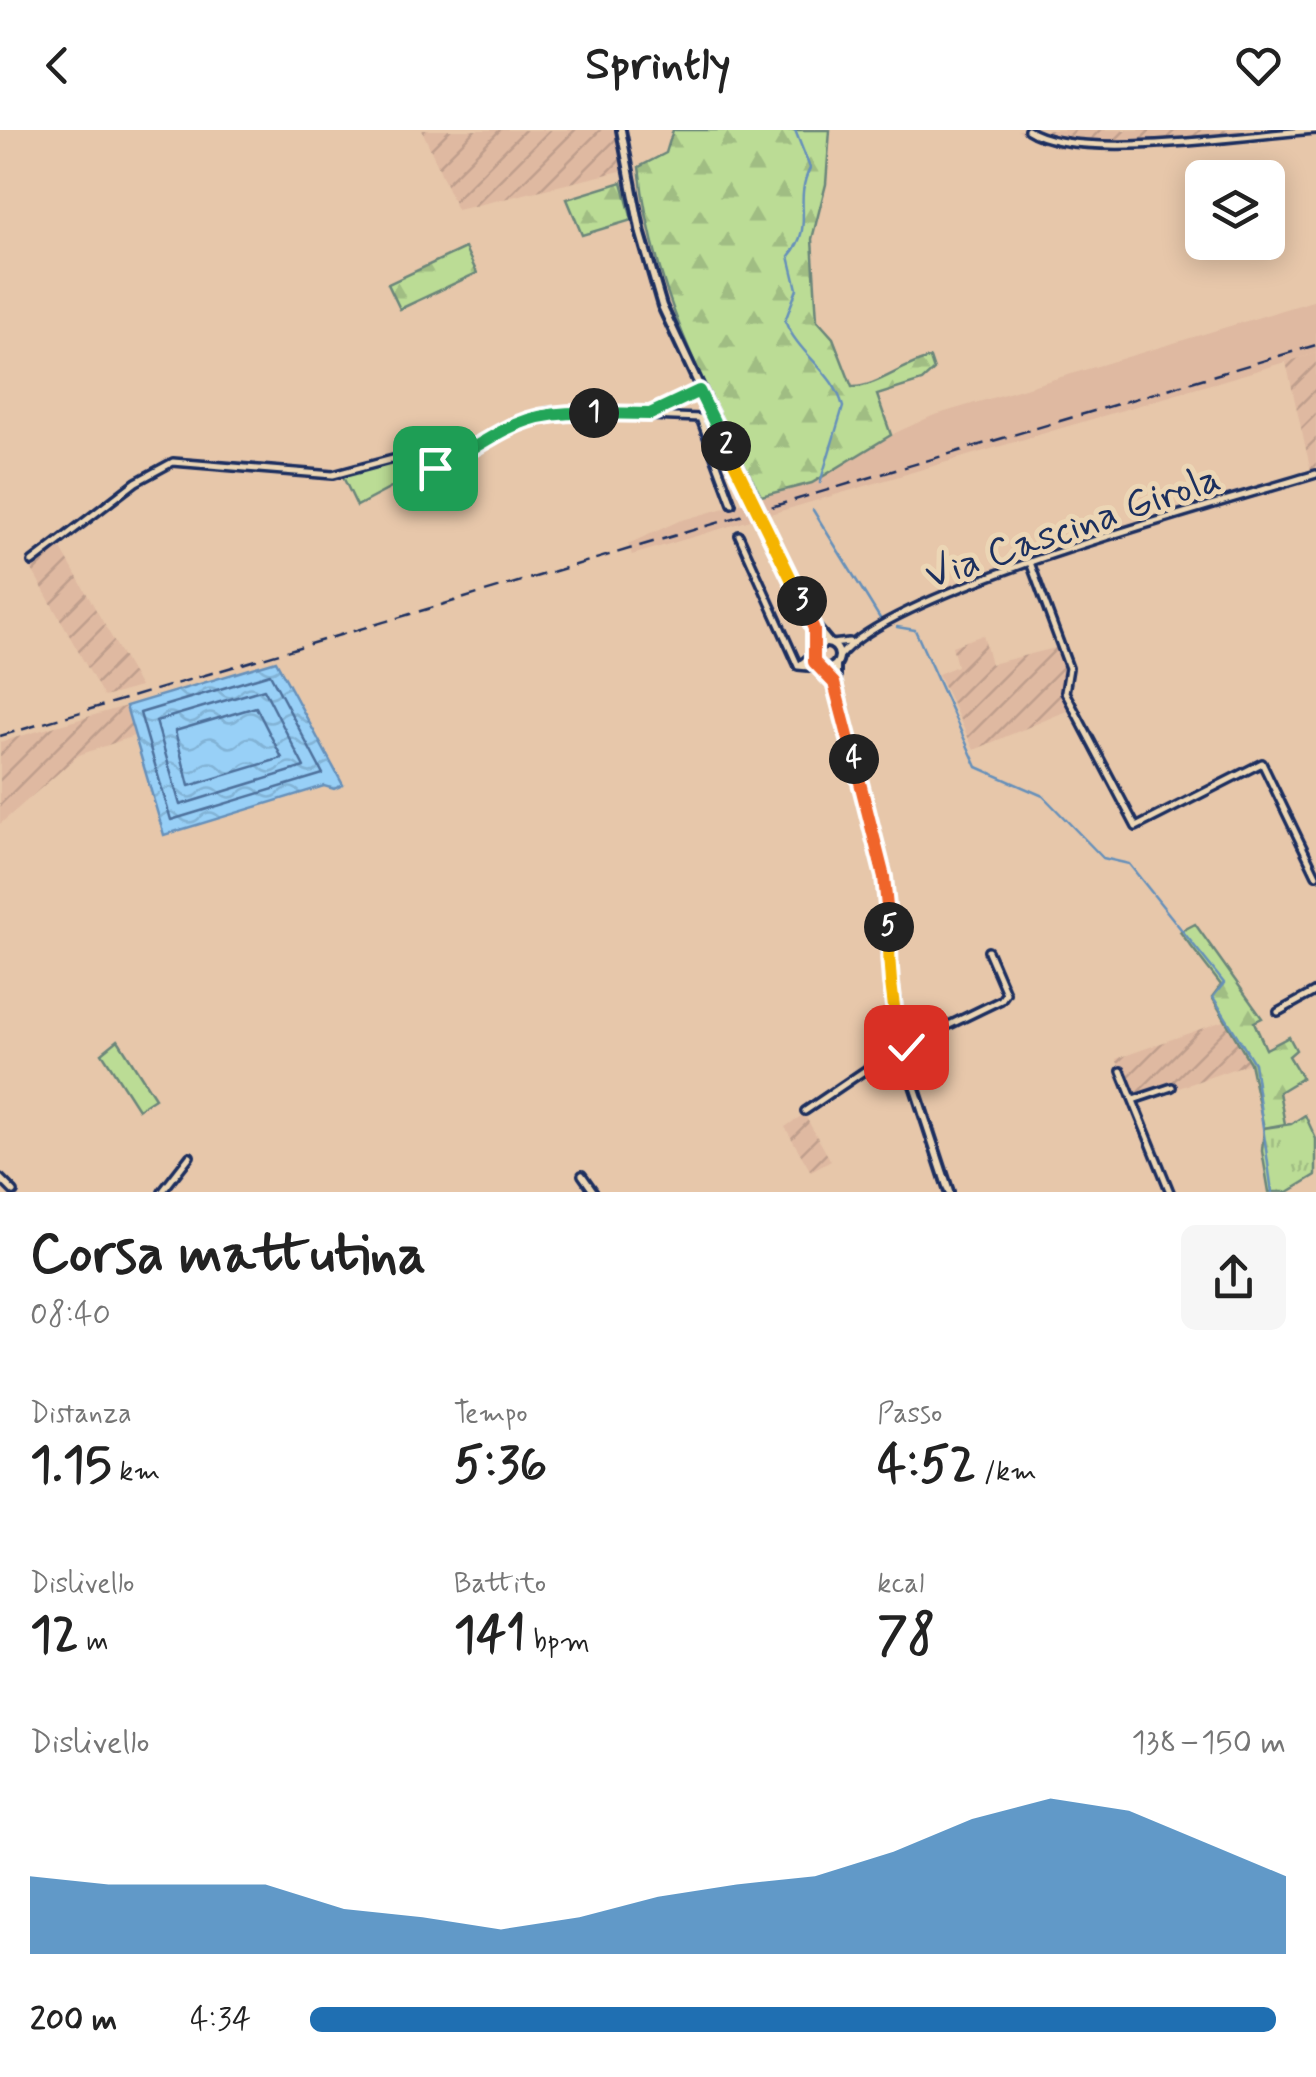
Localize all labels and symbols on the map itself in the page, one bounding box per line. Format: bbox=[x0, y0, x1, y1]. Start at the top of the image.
pin: 1 bbox=[569, 388, 619, 438]
pin: 2 bbox=[701, 421, 751, 471]
pin bbox=[393, 426, 478, 511]
street label: Via Cascina Girola bbox=[918, 453, 1228, 603]
pin: 3 bbox=[777, 576, 827, 626]
pin: 4 bbox=[829, 734, 879, 784]
pin: 5 bbox=[864, 902, 914, 952]
pin bbox=[864, 1005, 949, 1090]

